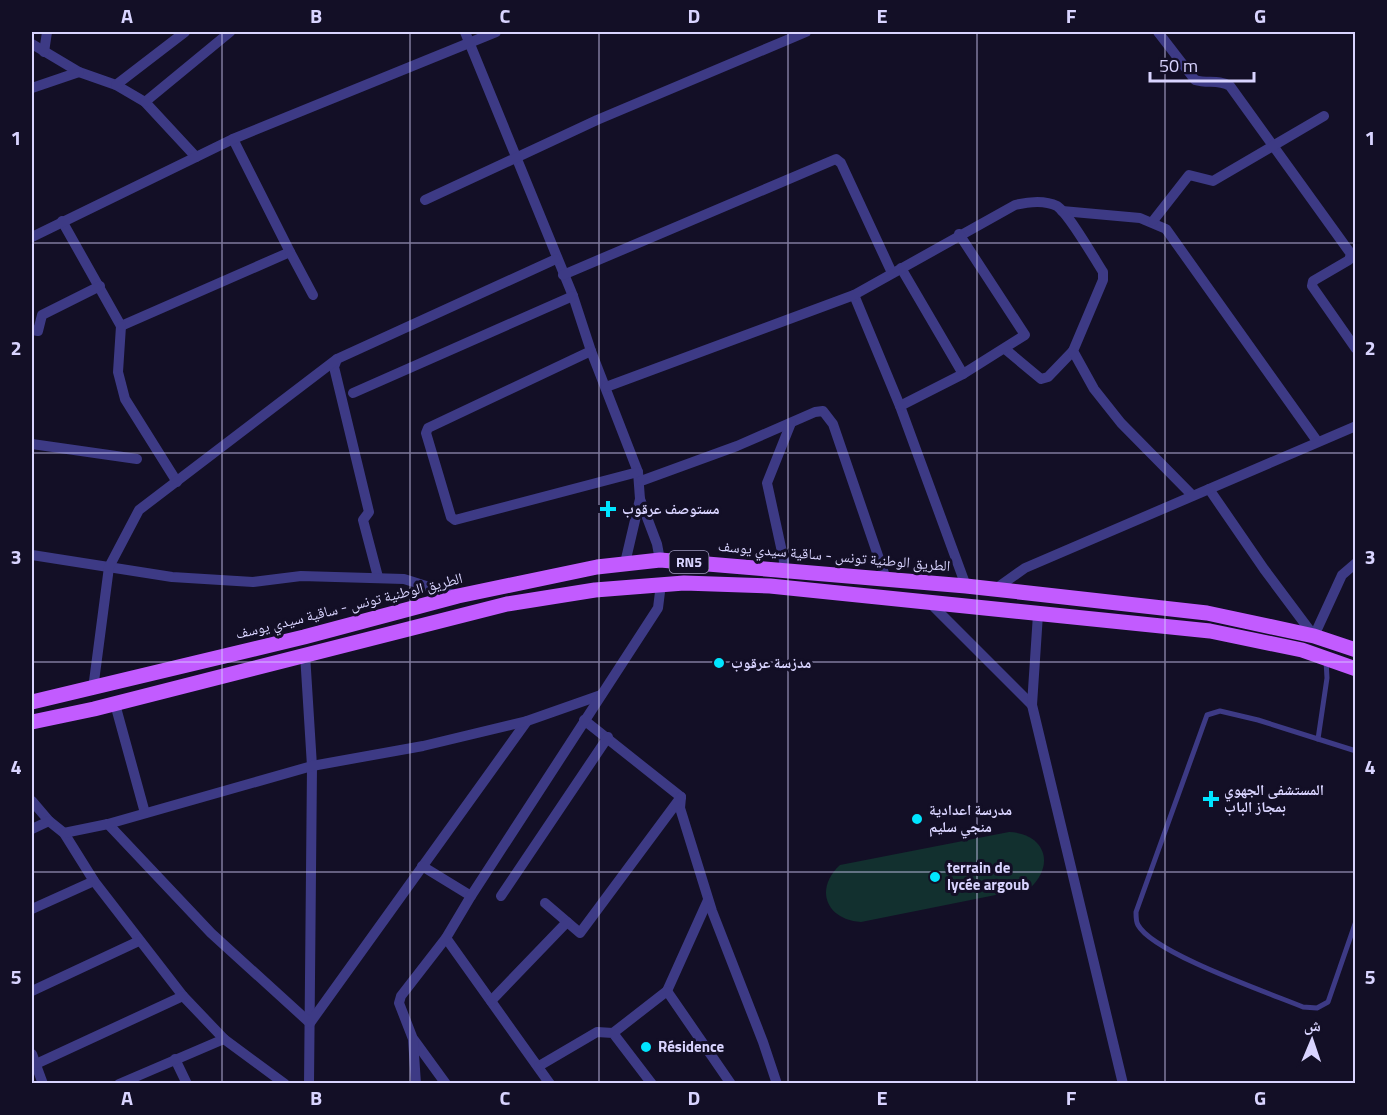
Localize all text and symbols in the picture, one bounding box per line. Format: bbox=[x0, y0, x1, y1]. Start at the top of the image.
text: A bbox=[121, 0, 133, 31]
text: B bbox=[310, 0, 322, 31]
text: C bbox=[500, 0, 511, 31]
text: D bbox=[688, 0, 700, 31]
text: E bbox=[876, 0, 888, 31]
text: F bbox=[1066, 0, 1077, 31]
text: G bbox=[1254, 0, 1266, 31]
scale bar bbox=[1150, 45, 1254, 83]
text: 50 m bbox=[1159, 52, 1198, 79]
text: 1 bbox=[10, 122, 22, 153]
text: 1 bbox=[1364, 122, 1376, 153]
text: 2 bbox=[10, 332, 22, 363]
text: 2 bbox=[1364, 332, 1376, 363]
place label: مستوصف عرقوب bbox=[622, 497, 719, 520]
marker: مستوصف عرقوب bbox=[599, 500, 617, 518]
street label: الطريق الوطنية تونس - ساقية سيدي يوسف bbox=[717, 534, 951, 578]
text: 3 bbox=[10, 541, 22, 572]
text: 3 bbox=[1364, 541, 1376, 572]
road number: RN5 bbox=[670, 551, 708, 573]
street label: الطريق الوطنية تونس - ساقية سيدي يوسف bbox=[233, 566, 465, 646]
place label: مدزسة عرقوب bbox=[731, 651, 811, 674]
marker: مدزسة عرقوب bbox=[712, 656, 726, 670]
text: 4 bbox=[10, 751, 22, 782]
text: 4 bbox=[1364, 751, 1376, 782]
place label: المستشفى الجهوي بمجاز الباب bbox=[1224, 778, 1324, 818]
marker: المستشفى الجهوي بمجاز الباب bbox=[1202, 790, 1220, 808]
place label: مدرسة اعدادية منجي سليم bbox=[929, 798, 1012, 839]
marker: مدرسة اعدادية منجي سليم bbox=[910, 812, 924, 826]
place label: terrain de lycée argoub bbox=[947, 856, 1029, 896]
marker: terrain de lycée argoub bbox=[928, 870, 942, 884]
text: 5 bbox=[10, 961, 22, 992]
text: 5 bbox=[1364, 961, 1376, 992]
north arrow bbox=[1282, 1010, 1342, 1070]
text: ش bbox=[1304, 1013, 1321, 1037]
place label: Résidence bbox=[658, 1035, 725, 1058]
marker: Résidence bbox=[639, 1040, 653, 1054]
text: A bbox=[121, 1082, 133, 1113]
text: B bbox=[310, 1082, 322, 1113]
text: C bbox=[500, 1082, 511, 1113]
text: D bbox=[688, 1082, 700, 1113]
text: E bbox=[876, 1082, 888, 1113]
text: F bbox=[1066, 1082, 1077, 1113]
text: G bbox=[1254, 1082, 1266, 1113]

